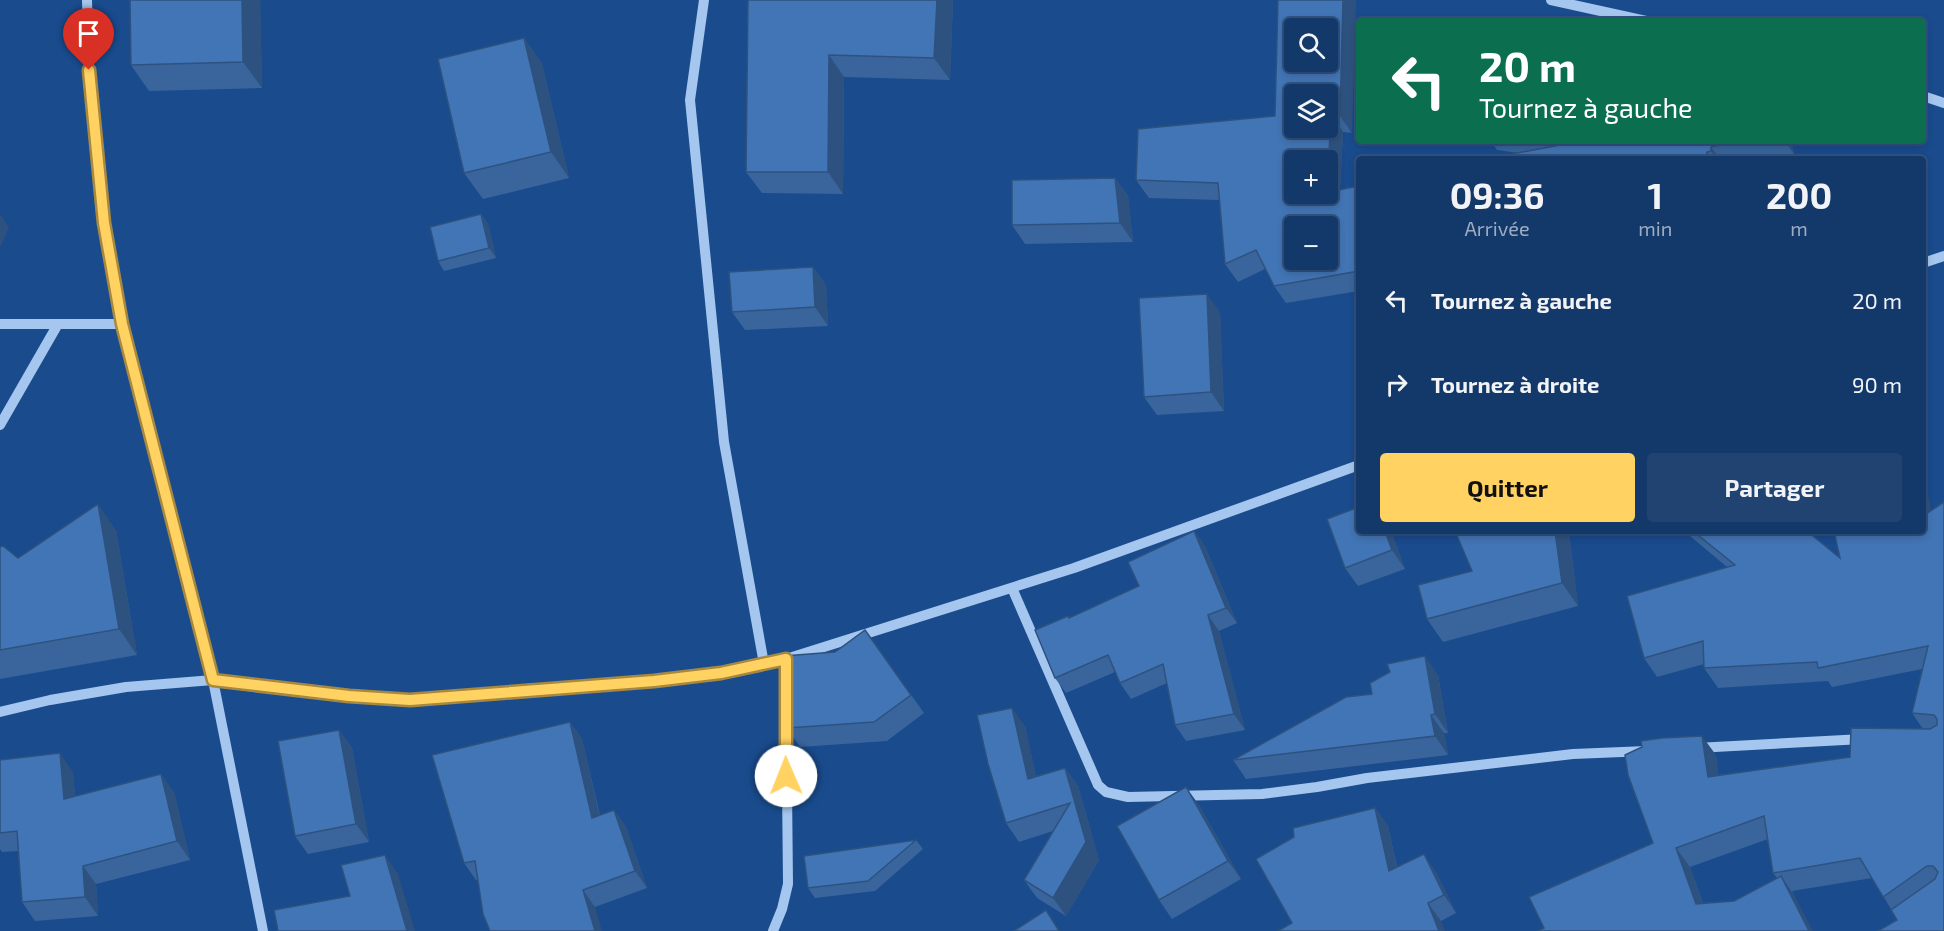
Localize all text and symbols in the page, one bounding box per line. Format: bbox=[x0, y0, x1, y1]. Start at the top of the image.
pin bbox=[63, 8, 114, 70]
icon: arrive bbox=[72, 17, 105, 50]
map controls bbox=[1284, 18, 1338, 270]
button: search bbox=[1284, 18, 1338, 72]
text: 20 m bbox=[1479, 40, 1576, 90]
icon: left bbox=[1380, 42, 1458, 120]
button: layers bbox=[1284, 84, 1338, 138]
text: Tournez à gauche bbox=[1479, 91, 1693, 123]
button: + bbox=[1284, 150, 1338, 204]
text: 09:36 bbox=[1450, 173, 1545, 216]
text: 1 bbox=[1647, 173, 1663, 216]
text: 200 bbox=[1766, 173, 1832, 216]
button: − bbox=[1284, 216, 1338, 270]
text: Arrivée bbox=[1464, 216, 1530, 240]
text: min bbox=[1638, 216, 1672, 240]
text: m bbox=[1790, 216, 1808, 240]
icon: left bbox=[1380, 284, 1413, 317]
text: Tournez à gauche bbox=[1431, 287, 1612, 313]
text: 20 m bbox=[1852, 287, 1902, 313]
icon: right bbox=[1380, 368, 1413, 401]
text: Tournez à droite bbox=[1431, 371, 1600, 397]
text: 90 m bbox=[1852, 371, 1902, 397]
button: Quitter bbox=[1380, 453, 1635, 522]
button: Partager bbox=[1647, 453, 1902, 522]
position arrow bbox=[754, 744, 818, 808]

